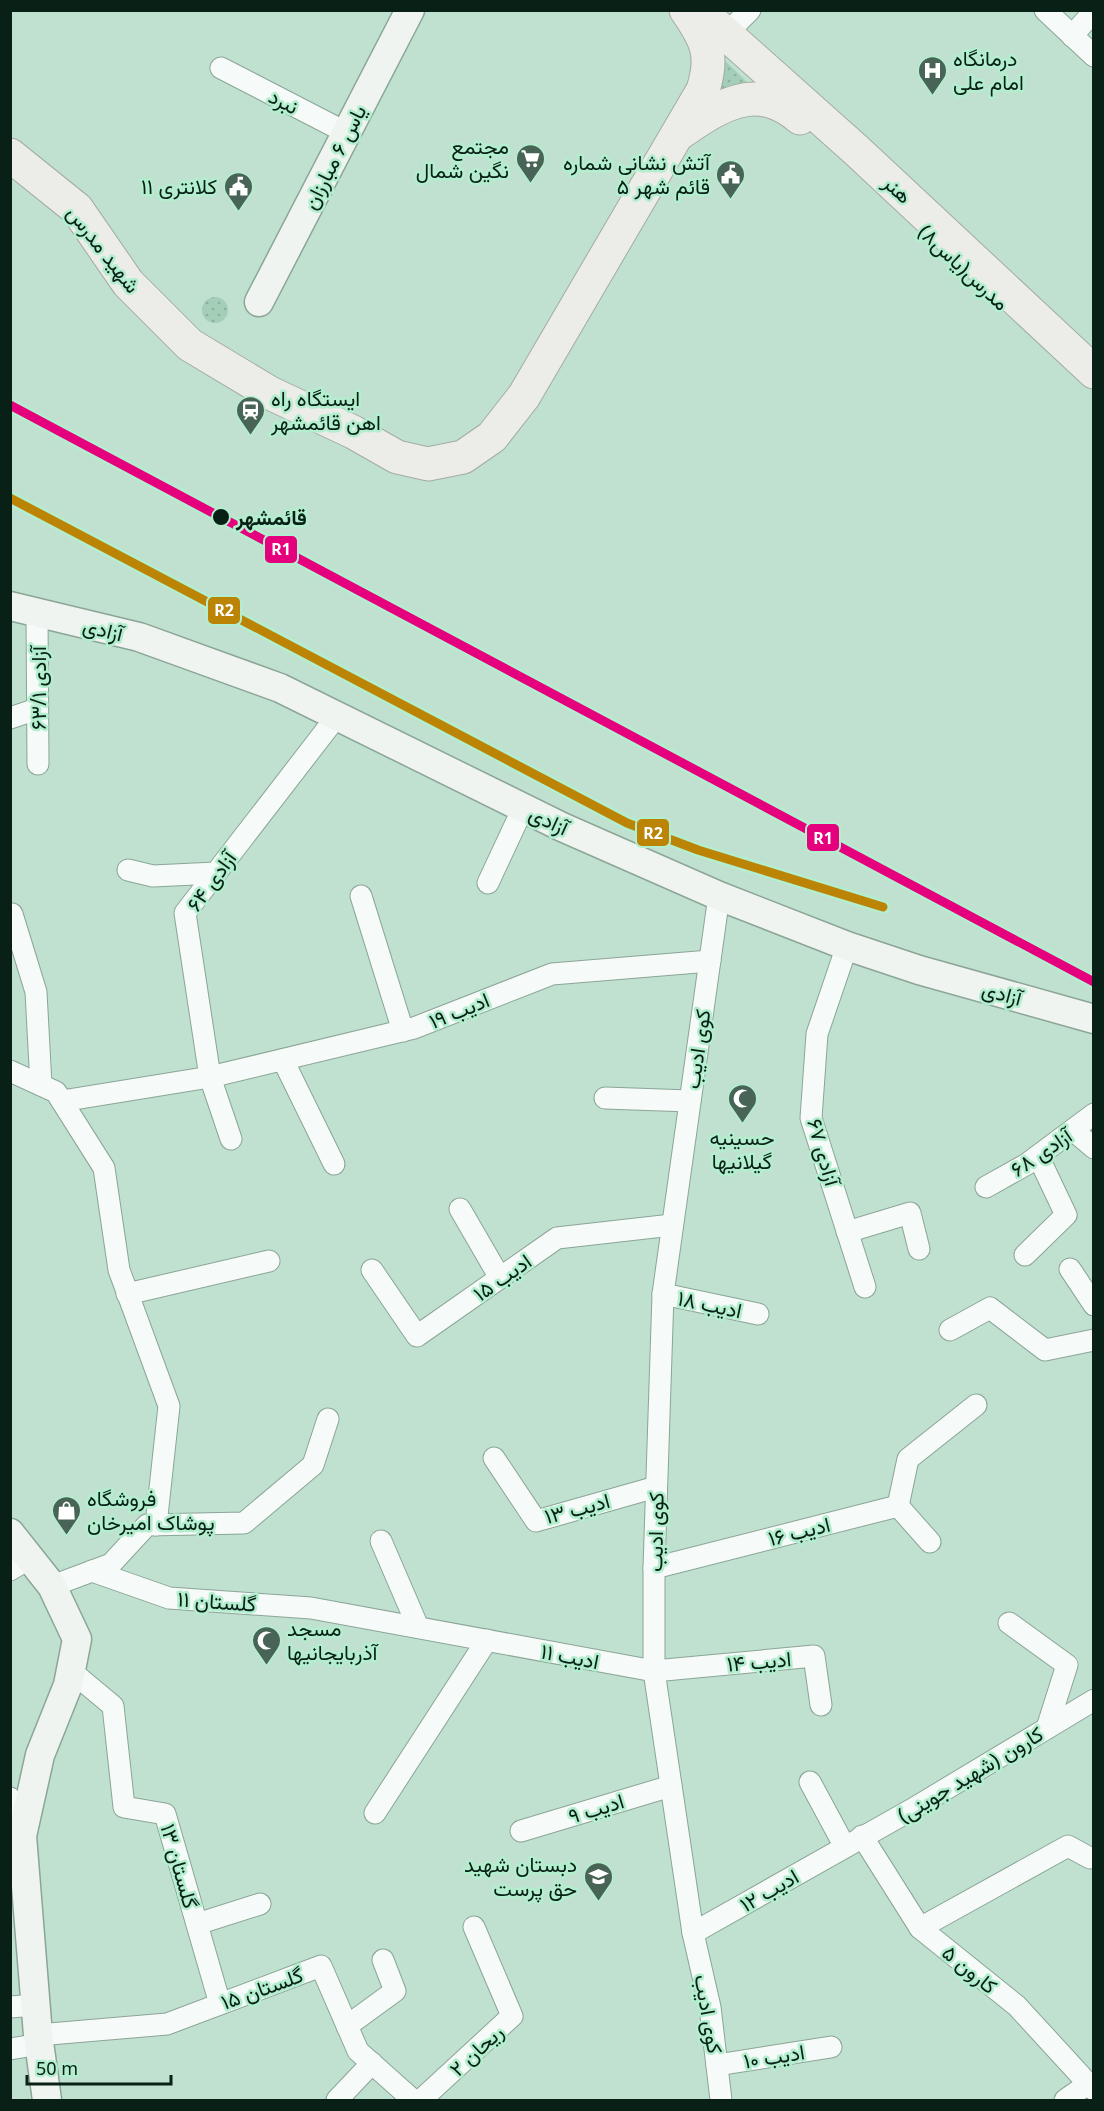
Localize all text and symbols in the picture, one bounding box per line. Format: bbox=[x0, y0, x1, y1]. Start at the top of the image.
place label: درمانگاه امام علی bbox=[953, 44, 1024, 97]
hospital icon: درمانگاه امام علی bbox=[916, 54, 948, 96]
street label: نبرد bbox=[264, 82, 304, 120]
street label: یاس ۶ مبارزان bbox=[296, 100, 372, 214]
place label: مجتمع نگین شمال bbox=[416, 132, 509, 184]
supermarket icon: مجتمع نگین شمال bbox=[514, 142, 546, 184]
place label: آتش نشانی شماره ۵ قائم شهر bbox=[563, 148, 712, 201]
public building icon: آتش نشانی شماره ۵ قائم شهر bbox=[715, 158, 747, 200]
street label: هنر bbox=[877, 168, 918, 209]
public building icon: کلانتری ۱۱ bbox=[222, 170, 254, 212]
place label: کلانتری ۱۱ bbox=[141, 172, 217, 200]
street label: شهید مدرس bbox=[61, 199, 147, 299]
street label: مدرس(یاس۸) bbox=[913, 218, 1015, 316]
place label: ایستگاه راه اهن قائمشهر bbox=[270, 384, 381, 436]
station icon: ایستگاه راه اهن قائمشهر bbox=[234, 394, 266, 436]
place label: قائمشهر bbox=[235, 503, 307, 531]
marker: قائمشهر bbox=[211, 507, 231, 527]
line badge: R1 bbox=[264, 535, 298, 564]
text: R1 bbox=[271, 538, 291, 560]
line badge: R2 bbox=[207, 596, 241, 625]
text: R2 bbox=[214, 599, 234, 621]
street label: آزادی bbox=[80, 611, 128, 648]
street label: آزادی ۶۳/۱ bbox=[24, 644, 52, 730]
street label: آزادی bbox=[525, 799, 575, 842]
line badge: R2 bbox=[636, 818, 670, 847]
text: R2 bbox=[643, 822, 663, 844]
line badge: R1 bbox=[806, 823, 840, 852]
text: R1 bbox=[813, 827, 833, 849]
street label: آزادی ۶۴ bbox=[180, 844, 244, 917]
street label: آزادی bbox=[979, 974, 1027, 1012]
street label: ادیب ۱۹ bbox=[425, 985, 493, 1035]
street label: کوی ادیب bbox=[678, 1007, 716, 1091]
mosque icon: حسینیه گیلانیها bbox=[726, 1082, 758, 1124]
street label: آزادی ۶۷ bbox=[801, 1115, 847, 1191]
street label: آزادی ۶۸ bbox=[1005, 1120, 1079, 1183]
place label: حسینیه گیلانیها bbox=[710, 1123, 775, 1175]
street label: ادیب ۱۵ bbox=[467, 1247, 537, 1307]
street label: ادیب ۱۸ bbox=[675, 1284, 745, 1324]
place label: فروشگاه پوشاک امیرخان bbox=[87, 1484, 215, 1537]
street label: ادیب ۱۳ bbox=[541, 1486, 613, 1530]
street label: کوی ادیب bbox=[640, 1492, 670, 1572]
shop icon: فروشگاه پوشاک امیرخان bbox=[50, 1494, 82, 1536]
street label: ادیب ۱۶ bbox=[765, 1510, 833, 1552]
street label: گلستان ۱۱ bbox=[177, 1584, 257, 1618]
place label: مسجد آذربایجانیها bbox=[287, 1614, 379, 1666]
mosque icon: مسجد آذربایجانیها bbox=[250, 1624, 282, 1666]
street label: ادیب ۱۱ bbox=[539, 1637, 601, 1675]
street label: ادیب ۱۴ bbox=[726, 1644, 792, 1678]
street label: کارون (شهید جوینی) bbox=[892, 1719, 1048, 1829]
street label: ادیب ۹ bbox=[565, 1786, 627, 1830]
street label: گلستان ۱۳ bbox=[155, 1820, 205, 1912]
place label: دبستان شهید حق پرست bbox=[464, 1850, 577, 1903]
school or university icon: دبستان شهید حق پرست bbox=[582, 1860, 614, 1902]
street label: ادیب ۱۲ bbox=[735, 1862, 803, 1918]
street label: کارون ۵ bbox=[937, 1938, 1003, 2000]
street label: گلستان ۱۵ bbox=[217, 1960, 307, 2016]
street label: کوی ادیب bbox=[688, 1972, 730, 2056]
street label: ریحان ۲ bbox=[443, 2018, 509, 2082]
street label: ادیب ۱۰ bbox=[742, 2037, 806, 2075]
scale bar bbox=[27, 2048, 171, 2086]
text: 50 m bbox=[36, 2056, 78, 2080]

